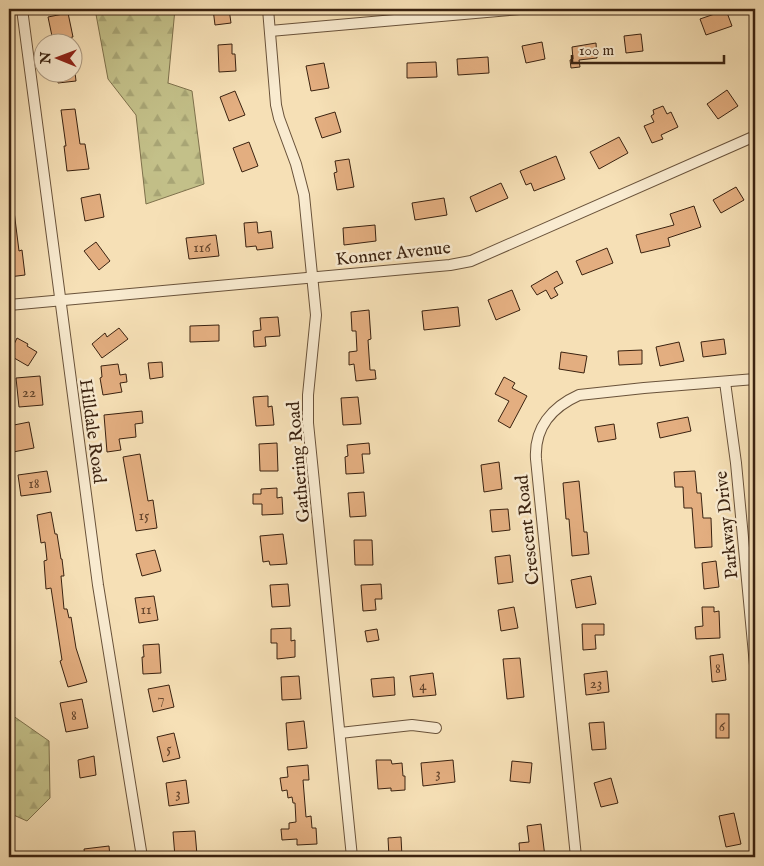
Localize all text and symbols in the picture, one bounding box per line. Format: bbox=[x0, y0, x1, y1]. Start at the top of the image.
north arrow bbox=[32, 32, 82, 82]
scale bar bbox=[572, 32, 724, 64]
text: 100 m bbox=[579, 41, 615, 60]
text: N bbox=[37, 52, 55, 65]
street label: Konner Avenue bbox=[334, 237, 452, 272]
house number: 116 bbox=[193, 238, 211, 257]
street label: Hilldale Road bbox=[73, 378, 110, 485]
house number: 22 bbox=[22, 383, 36, 402]
street label: Gathering Road bbox=[283, 400, 316, 523]
street label: Parkway Drive bbox=[710, 470, 745, 580]
street label: Crescent Road bbox=[511, 473, 546, 586]
house number: 18 bbox=[28, 474, 40, 493]
house number: 15 bbox=[138, 506, 150, 525]
house number: 11 bbox=[140, 600, 152, 619]
house number: 8 bbox=[715, 659, 721, 678]
house number: 23 bbox=[590, 674, 602, 693]
house number: 4 bbox=[419, 676, 427, 695]
house number: 7 bbox=[157, 689, 165, 708]
house number: 8 bbox=[71, 706, 77, 725]
house number: 6 bbox=[719, 717, 726, 736]
house number: 5 bbox=[166, 739, 172, 758]
house number: 3 bbox=[435, 764, 441, 783]
house number: 3 bbox=[175, 784, 181, 803]

